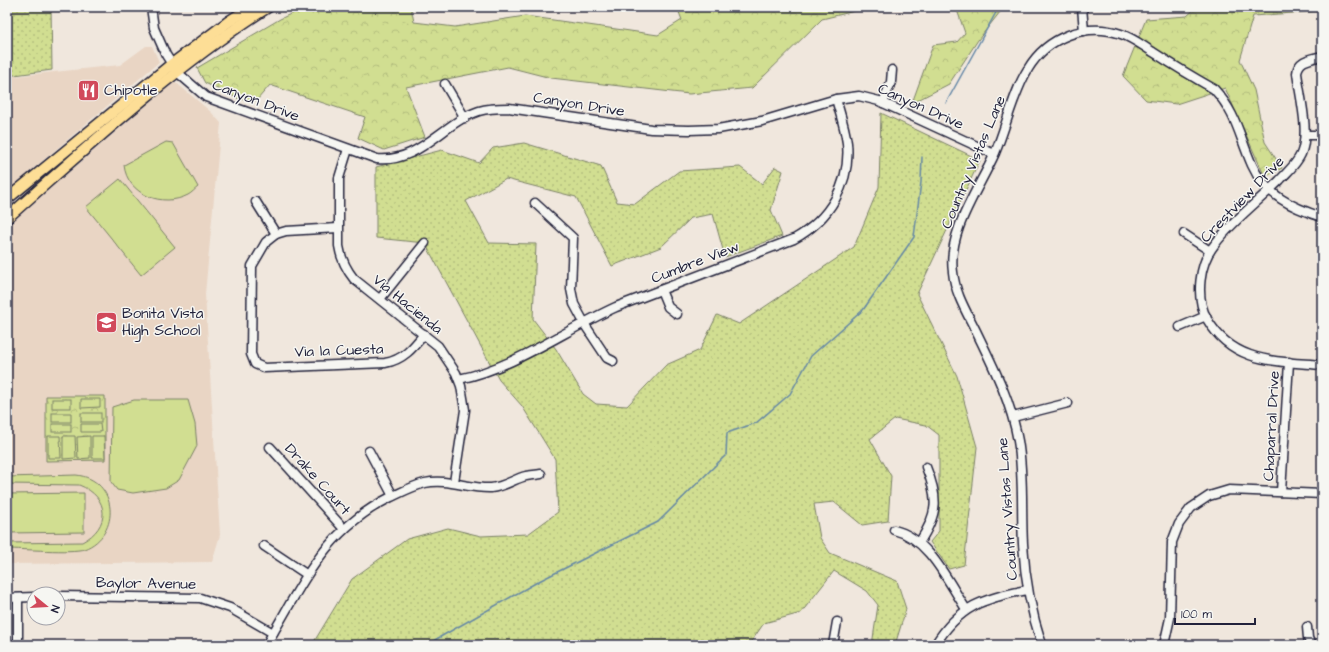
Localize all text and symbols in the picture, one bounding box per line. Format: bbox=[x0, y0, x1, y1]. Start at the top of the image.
street label: Canyon Drive bbox=[209, 74, 303, 128]
restaurant icon: Chipotle bbox=[76, 77, 102, 103]
street label: Canyon Drive bbox=[874, 78, 967, 136]
place label: Chipotle bbox=[104, 80, 158, 101]
street label: Canyon Drive bbox=[532, 87, 626, 123]
street label: Country Vistas Lane bbox=[936, 92, 1012, 232]
street label: Crestview Drive bbox=[1196, 151, 1289, 247]
street label: Cumbre View bbox=[648, 236, 742, 289]
street label: Via Hacienda bbox=[368, 270, 447, 339]
place label: Bonita Vista High School bbox=[122, 303, 204, 342]
school or university icon: Bonita Vista High School bbox=[94, 309, 120, 335]
street label: Via la Cuesta bbox=[294, 338, 384, 363]
street label: Chaparral Drive bbox=[1258, 370, 1285, 482]
street label: Country Vistas Lane bbox=[992, 437, 1024, 581]
street label: Drake Court bbox=[280, 439, 356, 520]
street label: Baylor Avenue bbox=[96, 572, 196, 596]
north arrow bbox=[26, 586, 66, 626]
scale bar bbox=[1175, 600, 1255, 626]
text: N bbox=[47, 603, 63, 615]
text: 100 m bbox=[1181, 606, 1212, 623]

